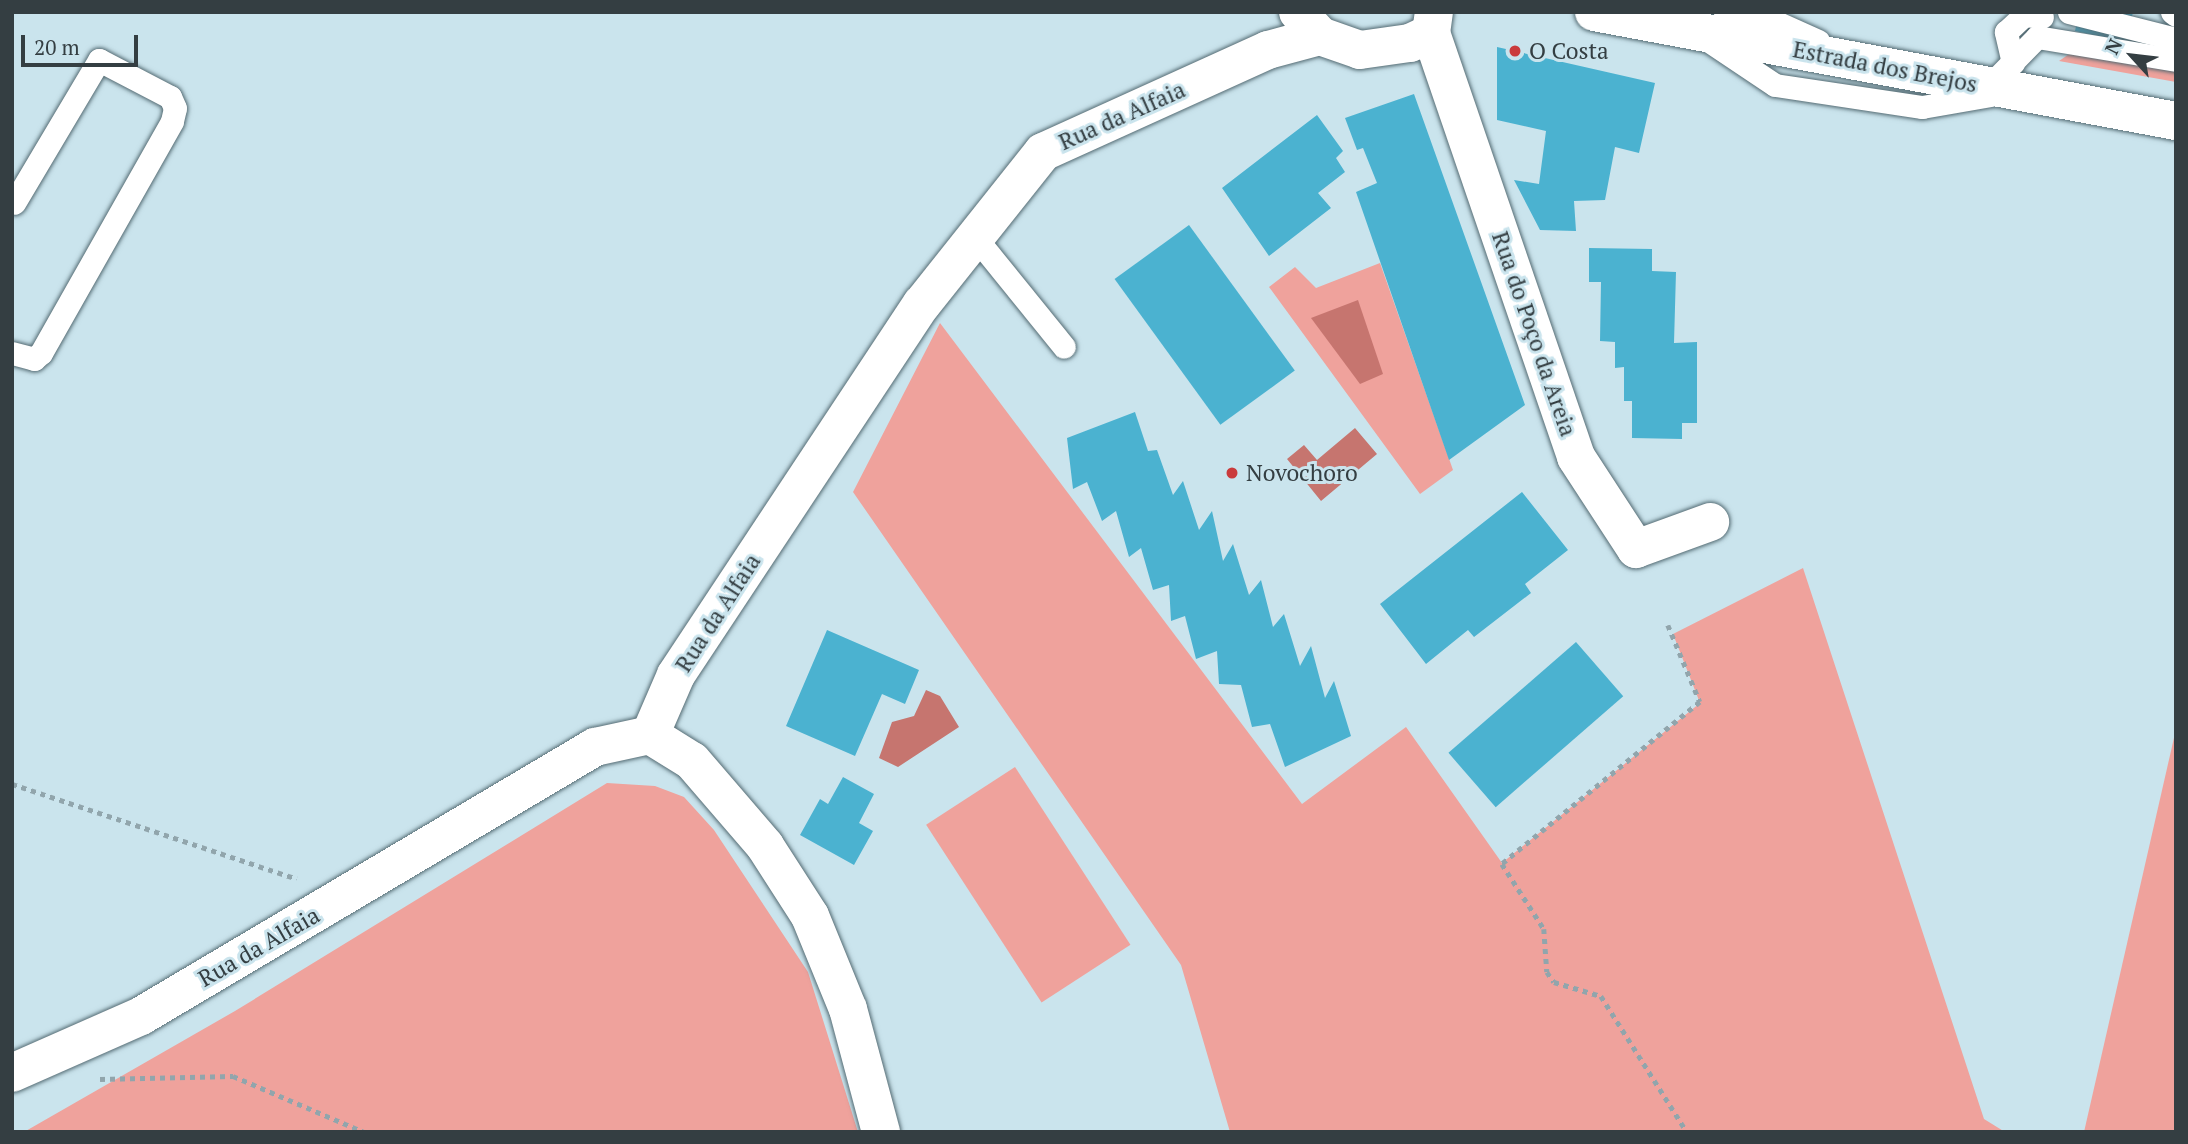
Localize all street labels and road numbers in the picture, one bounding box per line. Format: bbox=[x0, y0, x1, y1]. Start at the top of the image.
street label: Estrada dos Brejos bbox=[1790, 36, 1980, 98]
street label: Rua da Alfaia bbox=[1054, 76, 1190, 156]
street label: Rua do Poço da Areia bbox=[1486, 228, 1582, 440]
street label: Rua da Alfaia bbox=[669, 549, 767, 677]
street label: Rua da Alfaia bbox=[193, 901, 325, 993]

